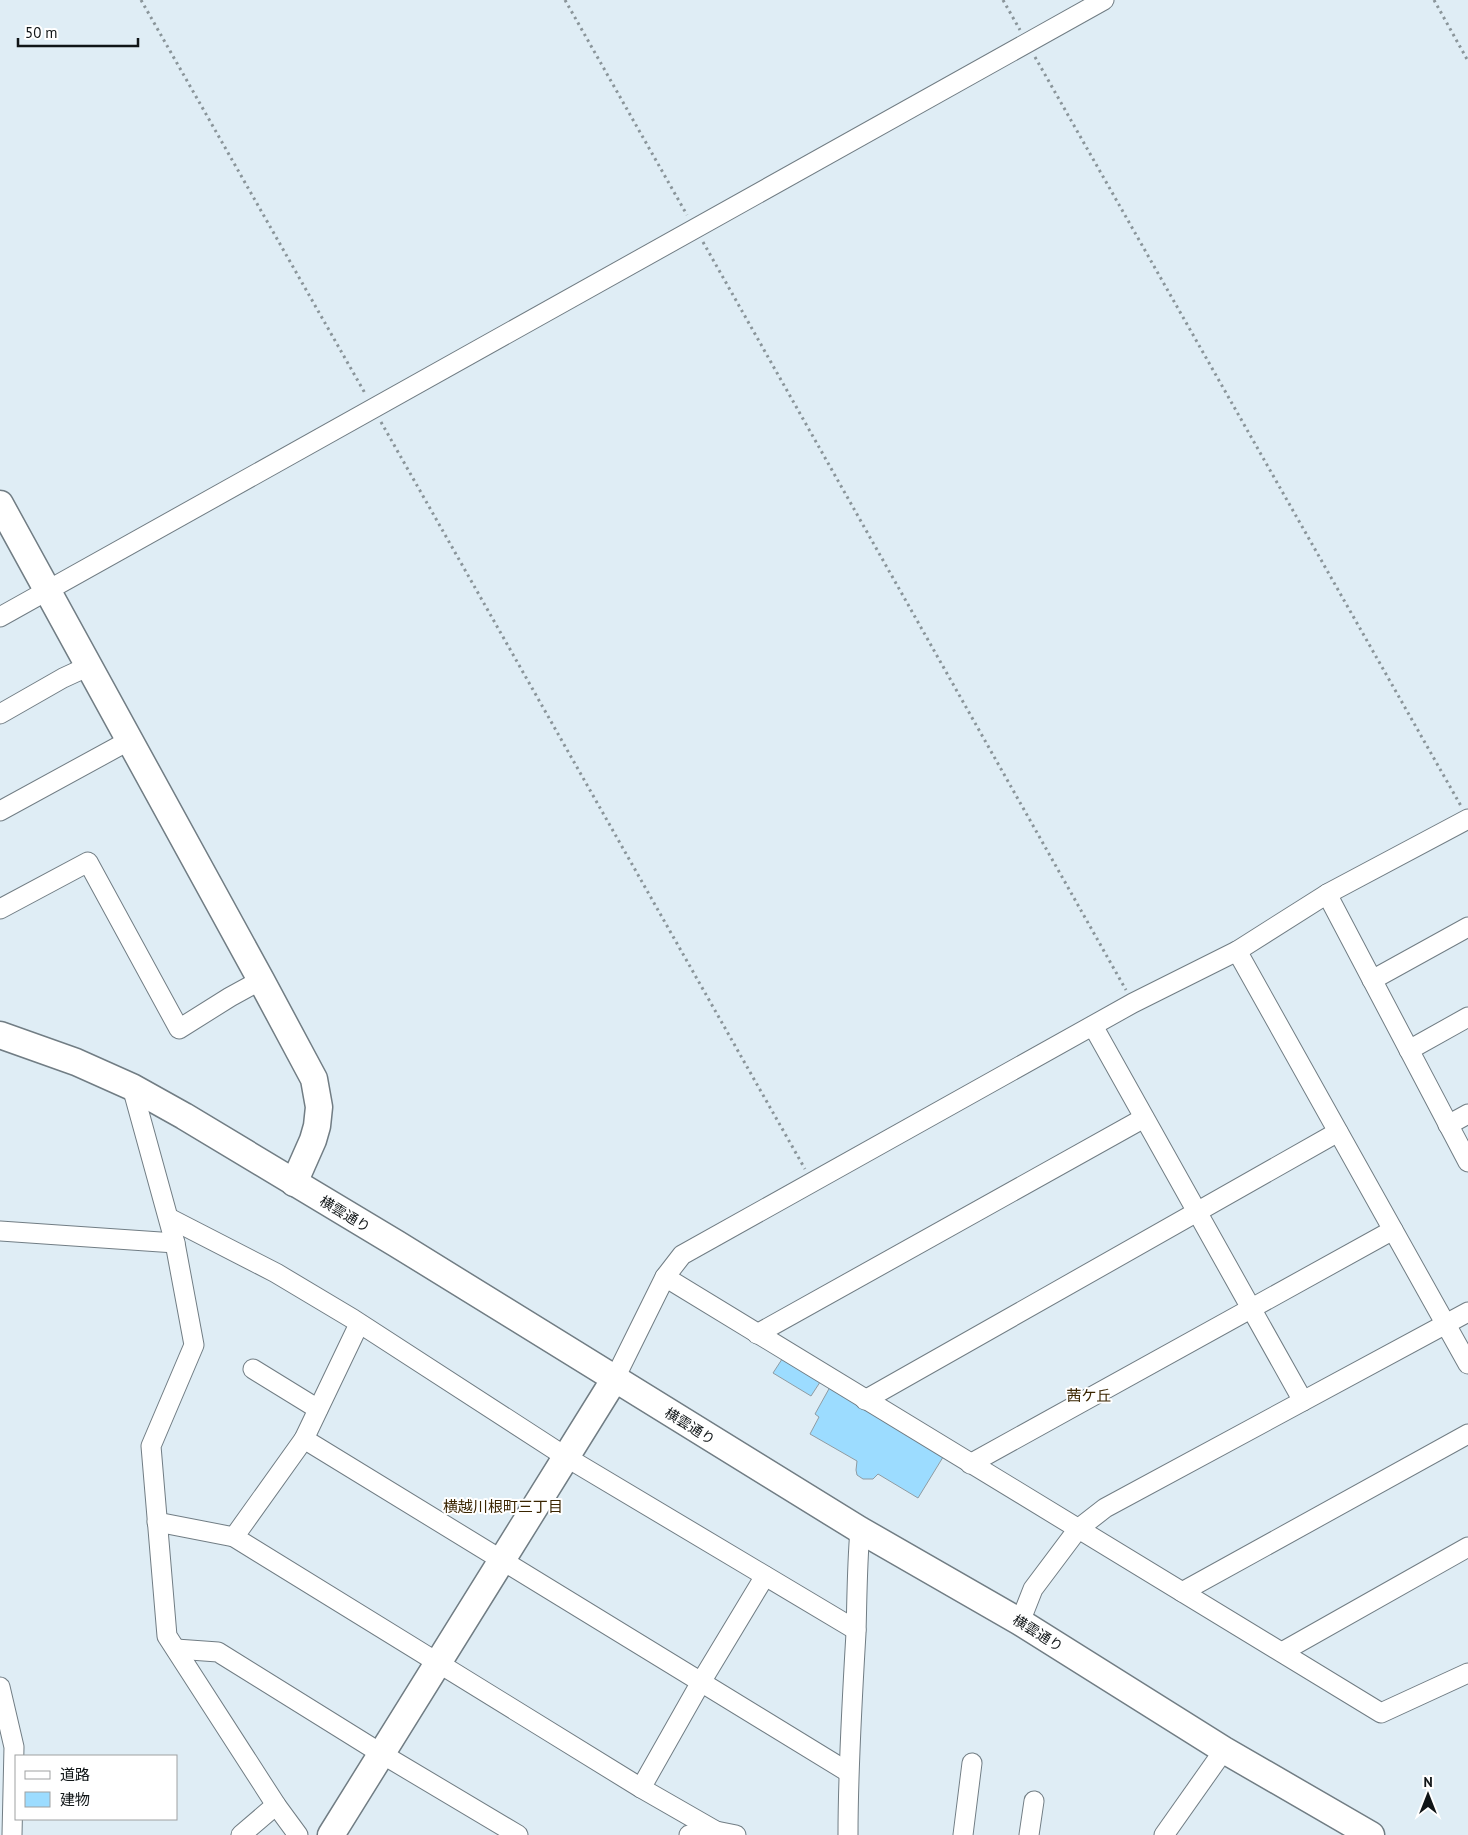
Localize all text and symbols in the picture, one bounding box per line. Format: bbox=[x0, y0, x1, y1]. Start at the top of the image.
scale bar bbox=[18, 15, 138, 47]
text: 50 m bbox=[25, 23, 58, 42]
street label: 横雲通り bbox=[316, 1192, 374, 1236]
district label: 茜ケ丘 bbox=[1066, 1386, 1112, 1405]
street label: 横雲通り bbox=[661, 1404, 719, 1448]
district label: 横越川根町三丁目 bbox=[443, 1497, 563, 1516]
street label: 横雲通り bbox=[1009, 1611, 1067, 1655]
legend bbox=[15, 1755, 178, 1820]
text: 道路 bbox=[60, 1765, 90, 1784]
north arrow bbox=[1403, 1770, 1453, 1820]
text: N bbox=[1423, 1773, 1433, 1791]
text: 建物 bbox=[60, 1790, 90, 1809]

